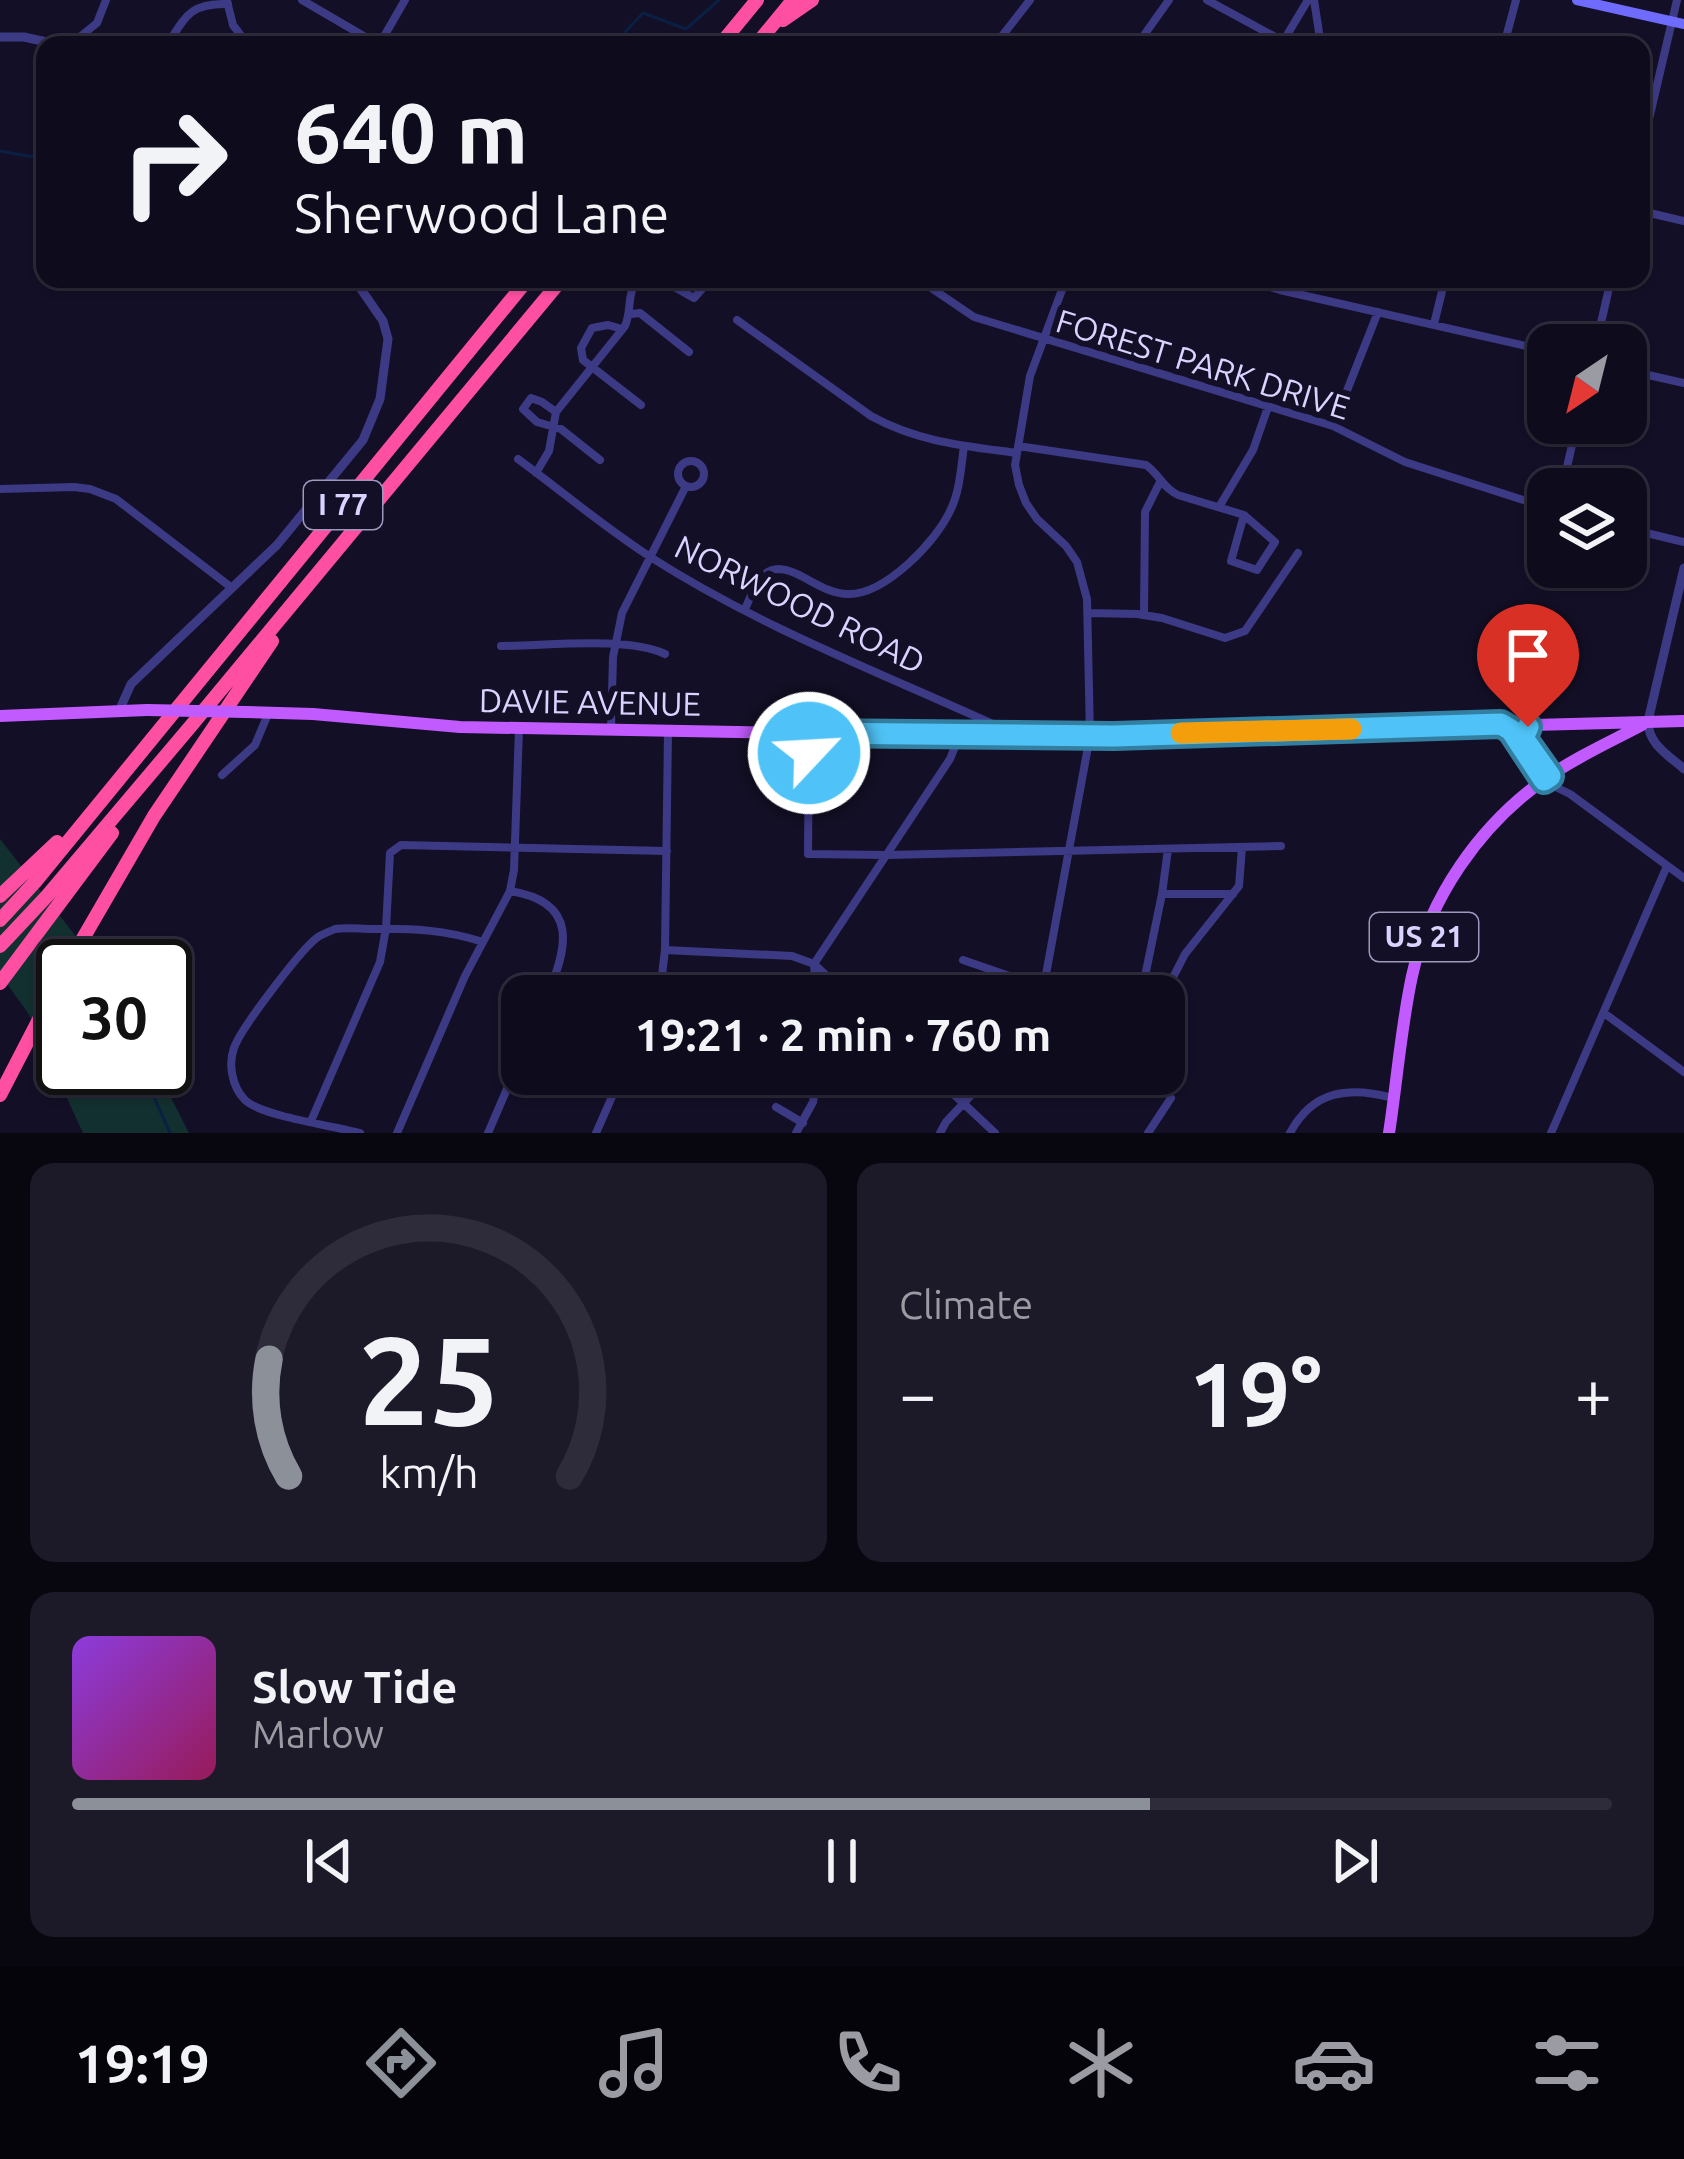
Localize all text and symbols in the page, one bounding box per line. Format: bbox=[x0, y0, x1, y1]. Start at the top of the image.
icon: right bbox=[96, 84, 252, 240]
text: 640 m bbox=[294, 85, 528, 179]
text: Sherwood Lane bbox=[294, 183, 669, 243]
street label: FOREST PARK DRIVE bbox=[1052, 301, 1354, 426]
north arrow bbox=[1527, 324, 1647, 444]
map controls bbox=[1527, 324, 1647, 588]
button: layers bbox=[1527, 468, 1647, 588]
road number: I 77 bbox=[304, 481, 382, 529]
street label: NORWOOD ROAD bbox=[669, 527, 931, 680]
pin bbox=[1477, 604, 1579, 727]
icon: arrive bbox=[1495, 622, 1561, 688]
street label: DAVIE AVENUE bbox=[479, 681, 701, 722]
position arrow bbox=[746, 690, 872, 816]
road number: US 21 bbox=[1370, 913, 1478, 961]
speed limit sign: 30 bbox=[36, 939, 192, 1095]
text: 19:21 · 2 min · 760 m bbox=[635, 1009, 1051, 1060]
text: Climate bbox=[899, 1283, 1033, 1326]
text: 25 bbox=[358, 1309, 499, 1449]
text: 19° bbox=[1189, 1343, 1322, 1444]
text: − bbox=[899, 1356, 936, 1430]
text: + bbox=[1575, 1356, 1612, 1430]
text: km/h bbox=[379, 1447, 478, 1495]
text: Slow Tide bbox=[252, 1661, 457, 1712]
text: Marlow bbox=[252, 1712, 384, 1755]
icon: previous bbox=[296, 1828, 362, 1894]
icon: pause bbox=[809, 1828, 875, 1894]
icon: next bbox=[1322, 1828, 1388, 1894]
icon: directions bbox=[359, 2021, 443, 2105]
icon: music bbox=[592, 2021, 676, 2105]
icon: phone bbox=[826, 2021, 910, 2105]
icon: climate bbox=[1059, 2021, 1143, 2105]
icon: car bbox=[1292, 2021, 1376, 2105]
icon: filters bbox=[1525, 2021, 1609, 2105]
text: 19:19 bbox=[75, 2033, 210, 2093]

